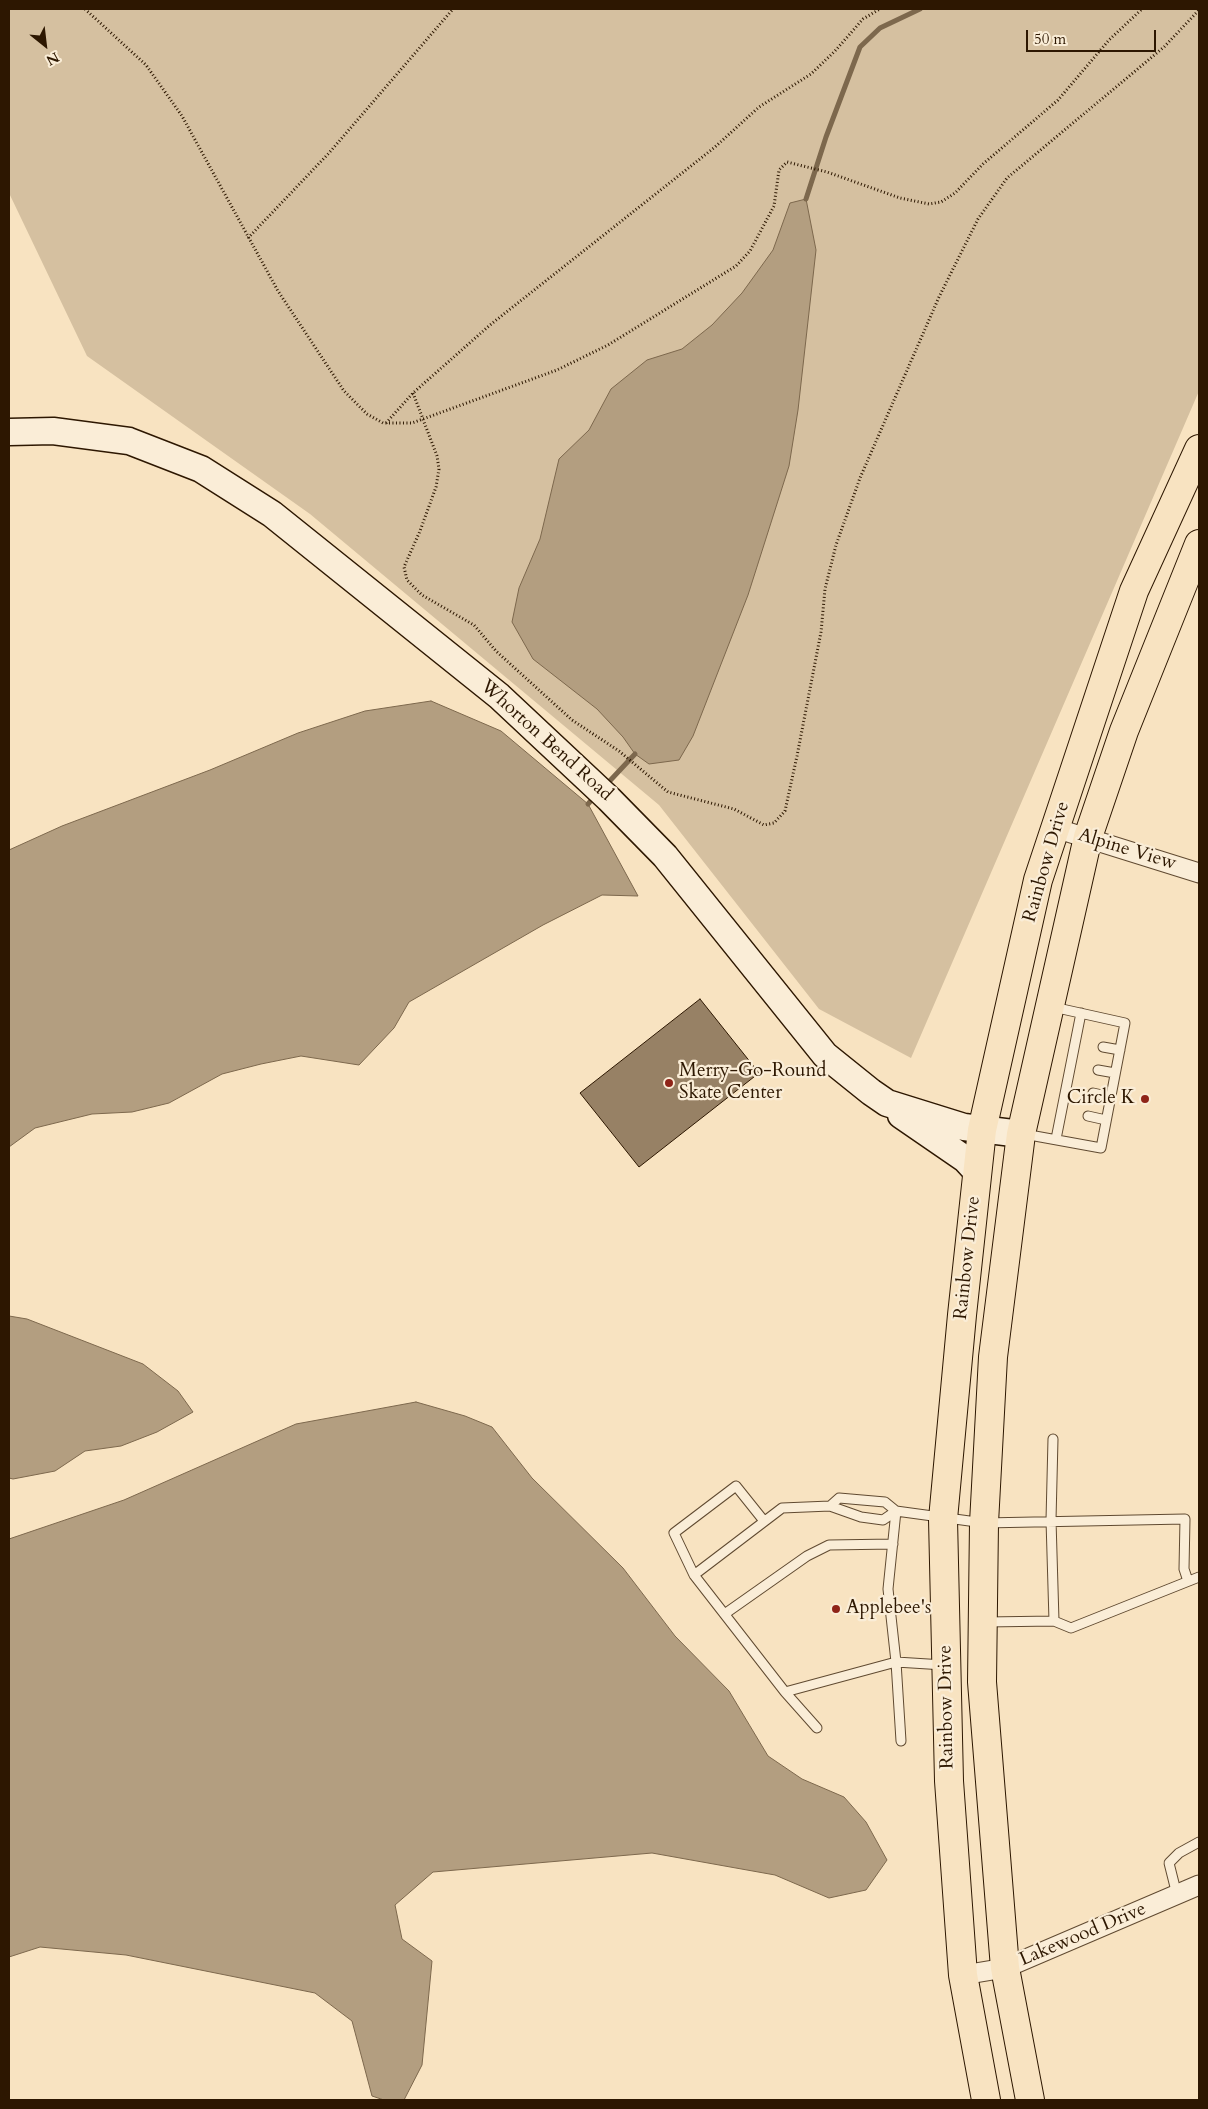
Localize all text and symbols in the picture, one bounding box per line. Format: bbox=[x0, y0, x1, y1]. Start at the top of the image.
north arrow bbox=[20, 20, 70, 70]
scale bar bbox=[1028, 20, 1158, 52]
text: 50 m bbox=[1034, 29, 1066, 49]
text: N bbox=[43, 47, 62, 70]
street label: Whorton Bend Road bbox=[475, 676, 617, 806]
street label: Rainbow Drive bbox=[1019, 799, 1075, 925]
street label: Alpine View bbox=[1075, 824, 1179, 876]
place label: Merry-Go-Round Skate Center bbox=[679, 1061, 826, 1105]
marker: Merry-Go-Round Skate Center bbox=[663, 1077, 675, 1089]
place label: Circle K bbox=[1067, 1088, 1135, 1110]
marker: Circle K bbox=[1139, 1093, 1151, 1105]
street label: Rainbow Drive bbox=[950, 1195, 986, 1321]
place label: Applebee's bbox=[846, 1598, 931, 1620]
marker: Applebee's bbox=[830, 1603, 842, 1615]
street label: Rainbow Drive bbox=[935, 1645, 959, 1769]
street label: Lakewood Drive bbox=[1016, 1898, 1150, 1972]

